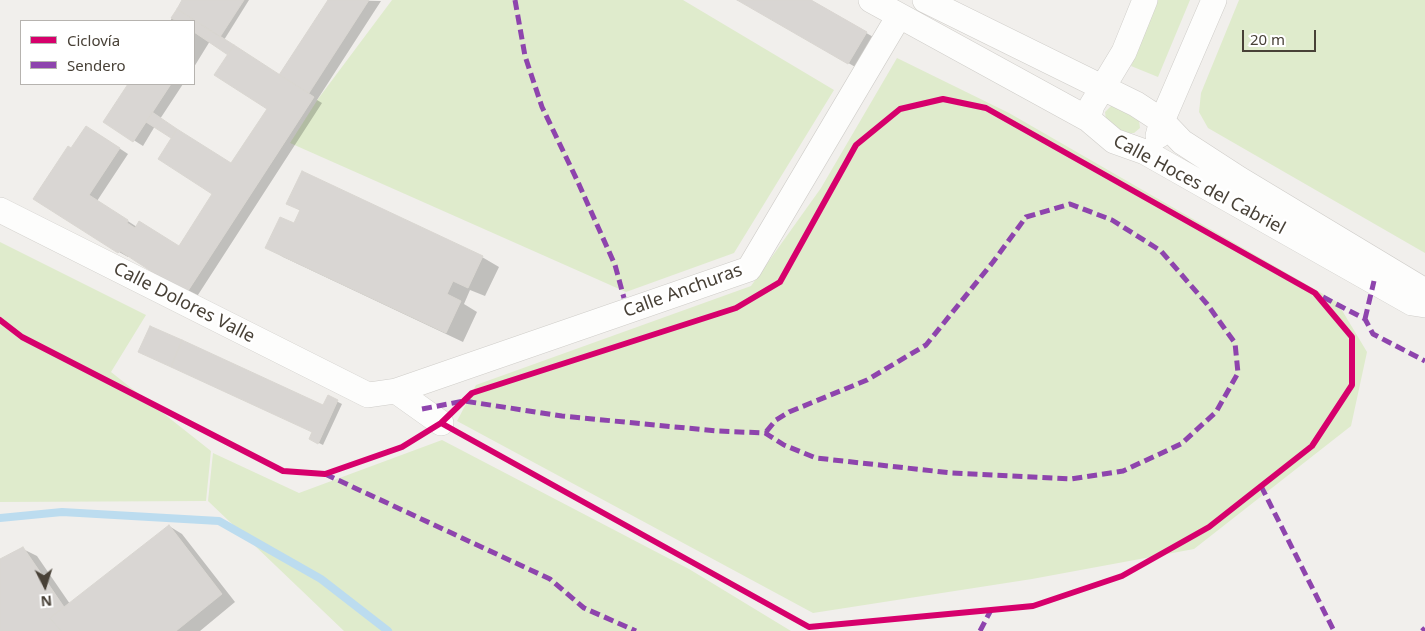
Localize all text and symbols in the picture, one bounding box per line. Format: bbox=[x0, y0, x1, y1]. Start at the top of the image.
legend bbox=[20, 20, 195, 85]
scale bar bbox=[1245, 20, 1319, 52]
text: 20 m bbox=[1250, 29, 1285, 49]
text: Ciclovía bbox=[67, 30, 120, 50]
text: Sendero bbox=[67, 55, 126, 75]
street label: Calle Hoces del Cabriel bbox=[1109, 130, 1289, 240]
street label: Calle Dolores Valle bbox=[110, 258, 258, 348]
street label: Calle Anchuras bbox=[621, 259, 745, 323]
north arrow bbox=[20, 561, 70, 611]
text: N bbox=[40, 591, 53, 611]

